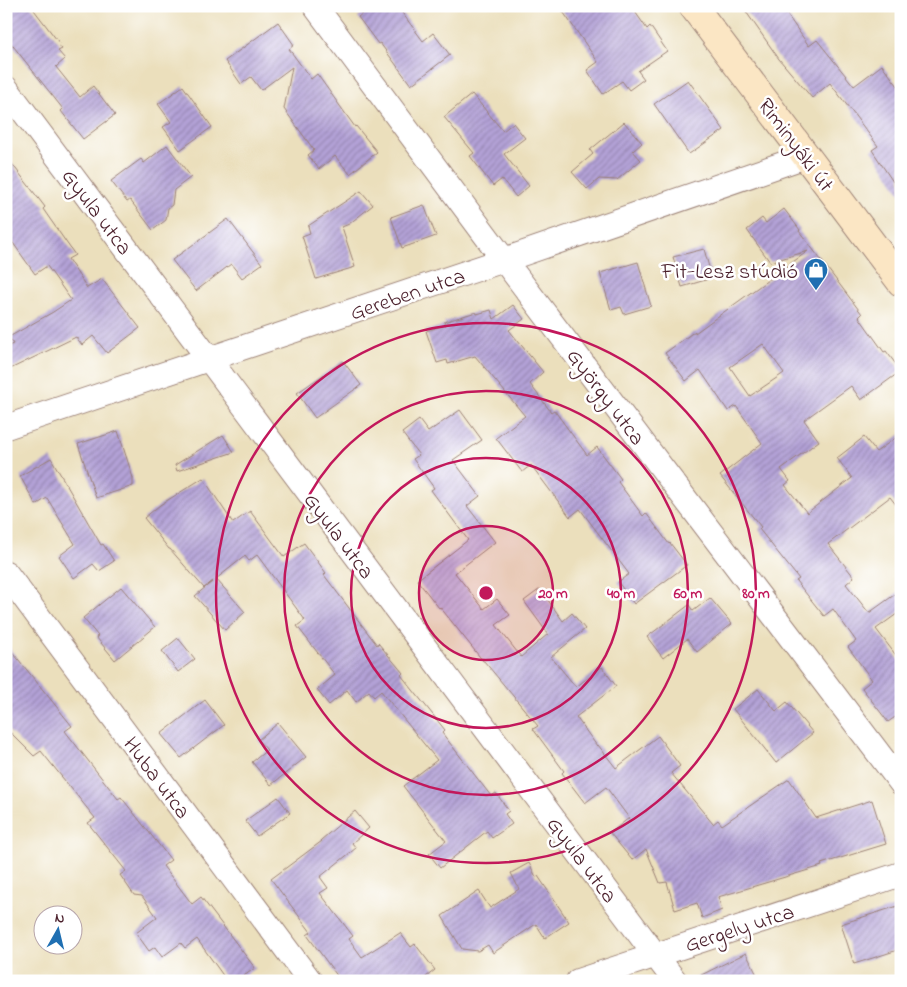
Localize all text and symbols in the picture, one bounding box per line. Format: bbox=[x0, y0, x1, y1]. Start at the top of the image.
street label: Riminyáki út bbox=[748, 92, 841, 201]
street label: Gyula utca bbox=[52, 163, 139, 263]
place label: Fit-Lesz stúdió bbox=[660, 257, 798, 289]
shop icon: Fit-Lesz stúdió bbox=[803, 257, 829, 291]
street label: Gereben utca bbox=[346, 261, 470, 330]
street label: György utca bbox=[557, 343, 652, 454]
street label: Gyula utca bbox=[294, 487, 381, 587]
text: 20 m bbox=[537, 583, 568, 605]
text: 40 m bbox=[606, 583, 635, 605]
text: 60 m bbox=[673, 583, 703, 605]
text: 80 m bbox=[741, 583, 770, 605]
centre of rings bbox=[477, 584, 495, 602]
street label: Huba utca bbox=[114, 731, 197, 827]
street label: Gyula utca bbox=[537, 811, 624, 911]
street label: Gergely utca bbox=[681, 897, 799, 964]
north arrow bbox=[32, 904, 82, 954]
text: N bbox=[53, 908, 66, 930]

